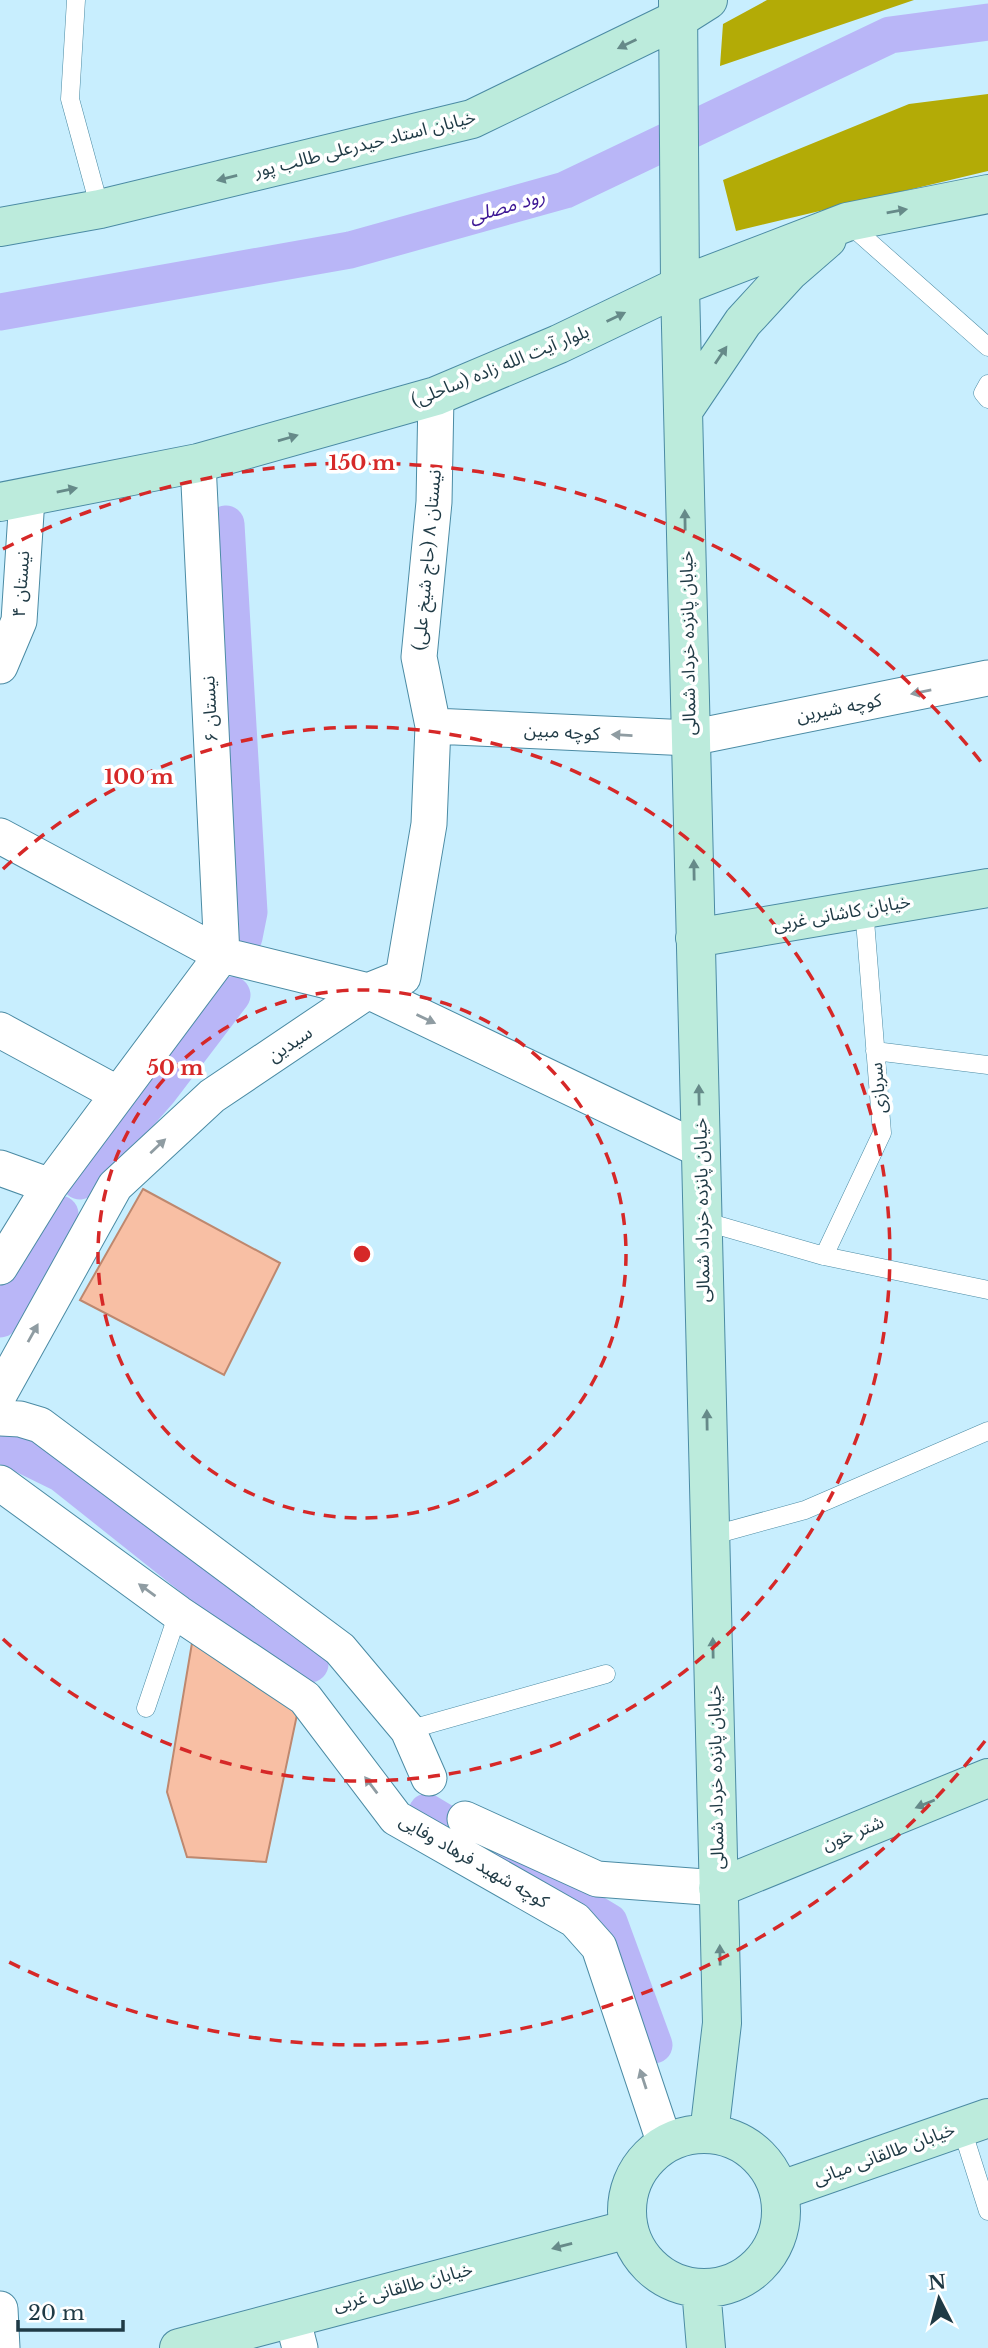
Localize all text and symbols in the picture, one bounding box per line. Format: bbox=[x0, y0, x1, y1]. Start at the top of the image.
one-way arrow bbox=[617, 39, 637, 50]
street label: خیابان استاد حیدرعلی طالب پور bbox=[251, 106, 478, 183]
one-way arrow bbox=[216, 173, 238, 184]
water label: رود مصلی bbox=[467, 184, 547, 228]
one-way arrow bbox=[886, 205, 908, 216]
one-way arrow bbox=[606, 311, 626, 322]
street label: بلوار آیت الله زاده (ساحلی) bbox=[408, 320, 592, 412]
one-way arrow bbox=[714, 346, 728, 364]
one-way arrow bbox=[278, 432, 299, 442]
text: 150 m bbox=[329, 450, 395, 476]
street label: نیستان ۸ (حاج شیخ علی) bbox=[408, 469, 448, 652]
one-way arrow bbox=[56, 484, 78, 495]
one-way arrow bbox=[679, 509, 691, 531]
street label: نیستان ۴ bbox=[8, 550, 34, 618]
street label: خیابان پانزده خرداد شمالی bbox=[675, 550, 701, 736]
street label: نیستان ۶ bbox=[197, 675, 223, 743]
one-way arrow bbox=[910, 687, 932, 698]
street label: کوچه شیرین bbox=[795, 689, 884, 727]
street label: کوچه مبین bbox=[524, 719, 601, 745]
one-way arrow bbox=[611, 729, 633, 740]
text: 100 m bbox=[104, 764, 174, 790]
one-way arrow bbox=[688, 858, 699, 880]
street label: خیابان کاشانی غربی bbox=[772, 890, 912, 936]
one-way arrow bbox=[416, 1013, 436, 1025]
street label: سیدین bbox=[264, 1021, 316, 1067]
text: 50 m bbox=[146, 1055, 204, 1081]
street label: سربازی bbox=[865, 1062, 891, 1114]
one-way arrow bbox=[694, 1084, 705, 1106]
street label: خیابان پانزده خرداد شمالی bbox=[689, 1117, 715, 1303]
one-way arrow bbox=[150, 1138, 167, 1154]
centre of rings bbox=[350, 1242, 374, 1266]
one-way arrow bbox=[27, 1324, 39, 1343]
one-way arrow bbox=[702, 1409, 713, 1431]
one-way arrow bbox=[138, 1583, 156, 1597]
one-way arrow bbox=[707, 1637, 718, 1659]
street label: خیابان پانزده خرداد شمالی bbox=[703, 1684, 729, 1870]
one-way arrow bbox=[364, 1776, 378, 1794]
one-way arrow bbox=[914, 1798, 935, 1809]
street label: کوچه شهید فرهاد وفایی bbox=[395, 1809, 553, 1913]
street label: شتر خون bbox=[819, 1811, 887, 1855]
one-way arrow bbox=[714, 1944, 726, 1966]
one-way arrow bbox=[637, 2069, 648, 2090]
street label: خیابان طالقانی میانی bbox=[810, 2118, 958, 2190]
one-way arrow bbox=[551, 2241, 573, 2252]
street label: خیابان طالقانی غربی bbox=[331, 2258, 475, 2316]
north arrow bbox=[904, 2264, 974, 2334]
text: N bbox=[927, 2270, 947, 2295]
scale bar bbox=[18, 2288, 122, 2332]
text: 20 m bbox=[28, 2300, 85, 2326]

